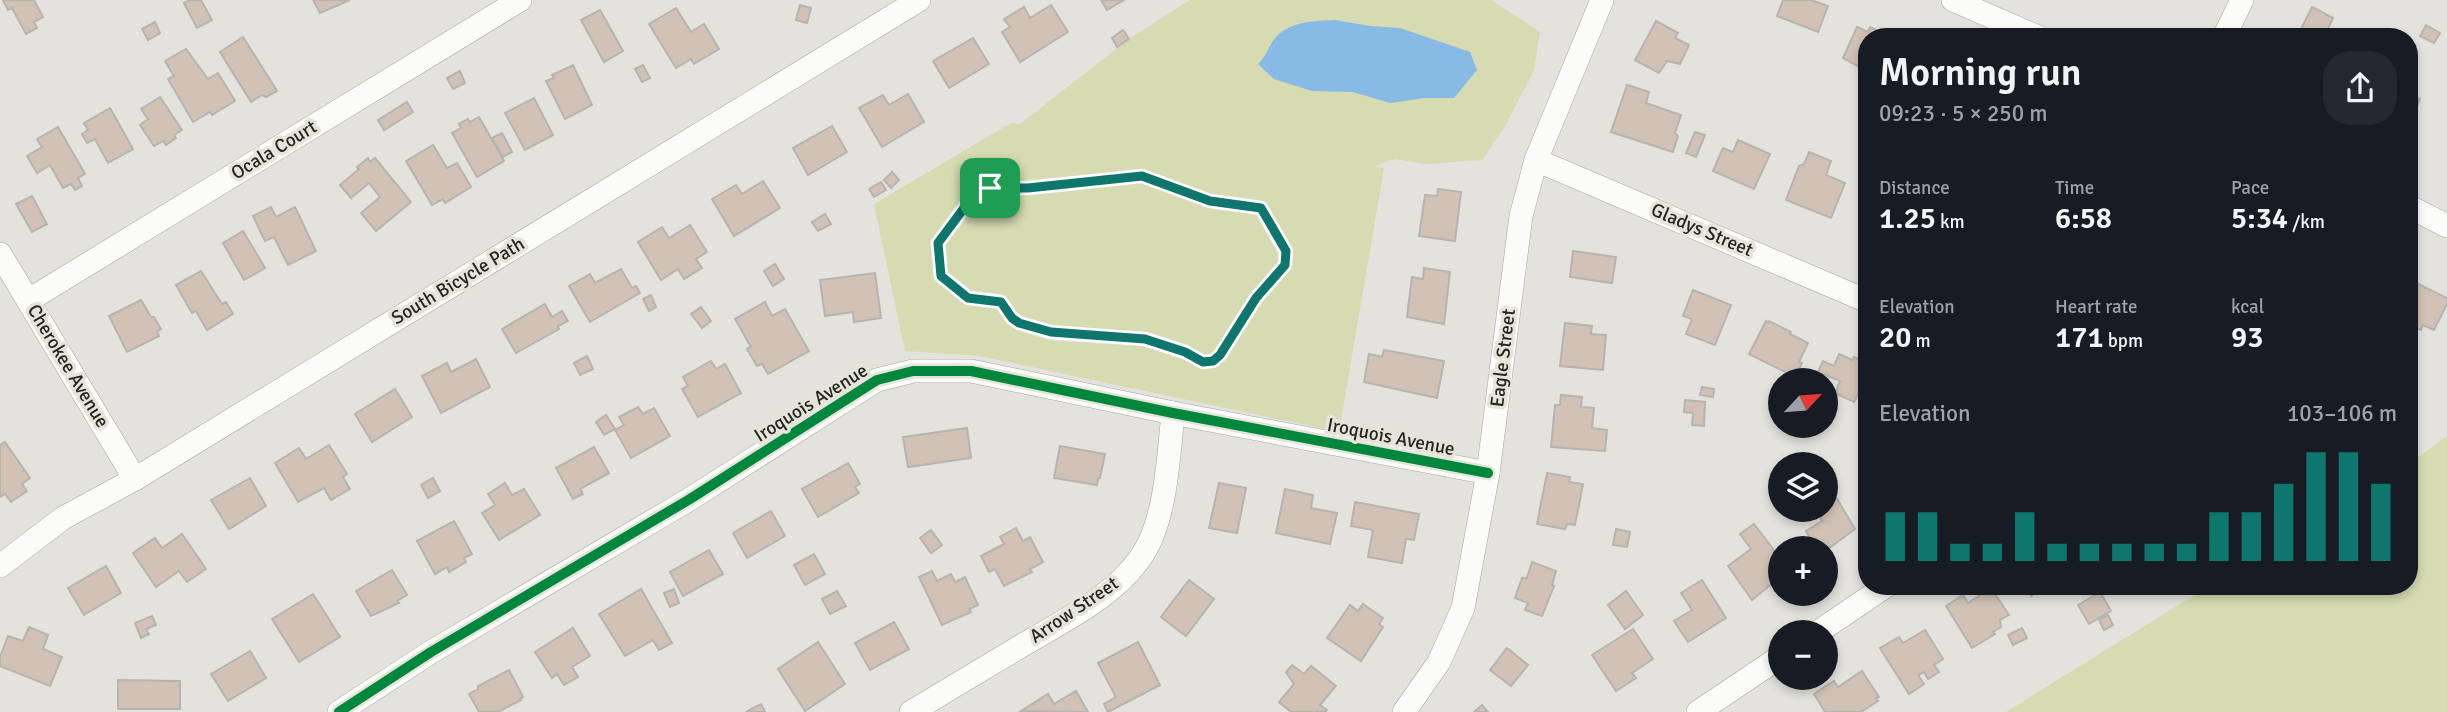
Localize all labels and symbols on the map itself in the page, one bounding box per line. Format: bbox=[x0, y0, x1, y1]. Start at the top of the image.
street label: Ocala Court bbox=[227, 115, 322, 185]
pin bbox=[960, 158, 1020, 218]
street label: Gladys Street bbox=[1647, 198, 1757, 262]
street label: South Bicycle Path bbox=[387, 232, 529, 330]
street label: Cherokee Avenue bbox=[22, 300, 114, 432]
street label: Eagle Street bbox=[1485, 307, 1521, 408]
street label: Iroquois Avenue bbox=[750, 359, 872, 447]
north arrow bbox=[1768, 368, 1838, 438]
street label: Iroquois Avenue bbox=[1325, 413, 1457, 461]
street label: Arrow Street bbox=[1025, 571, 1123, 649]

